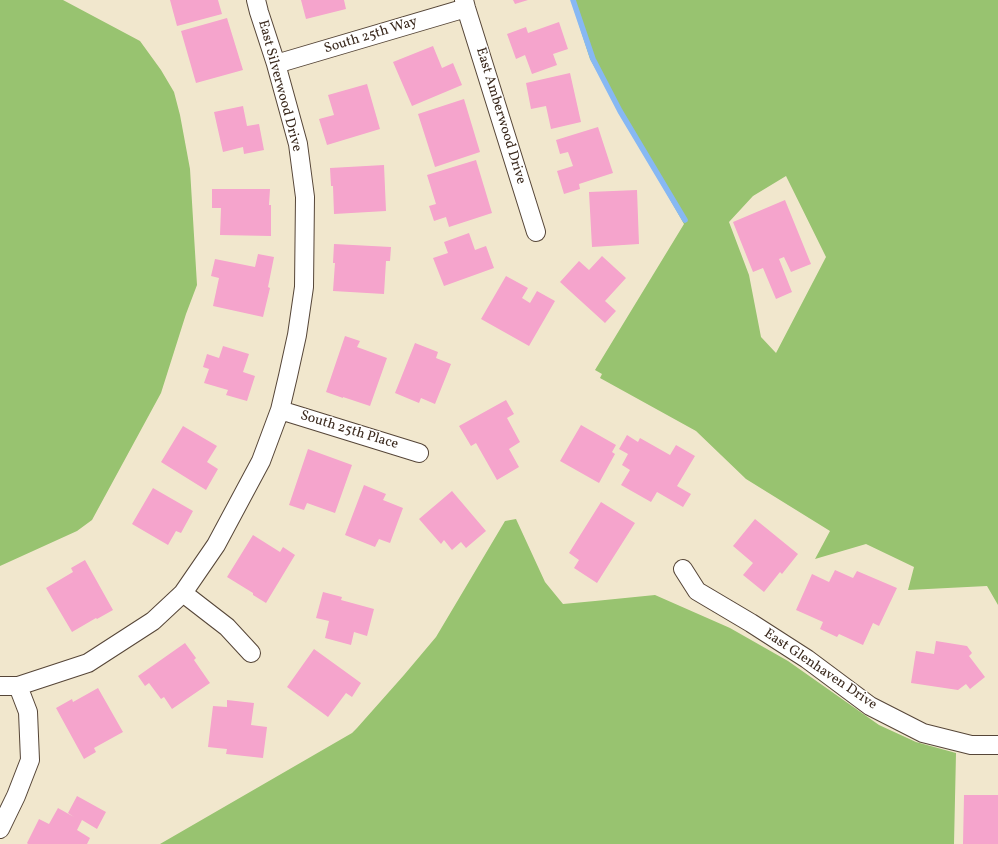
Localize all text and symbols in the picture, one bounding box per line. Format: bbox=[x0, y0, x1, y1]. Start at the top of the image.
street label: South 25th Way bbox=[322, 14, 420, 58]
street label: East Silverwood Drive bbox=[253, 18, 305, 154]
street label: East Amberwood Drive bbox=[471, 46, 529, 186]
street label: South 25th Place bbox=[298, 408, 400, 454]
street label: East Glenhaven Drive bbox=[760, 626, 880, 714]

